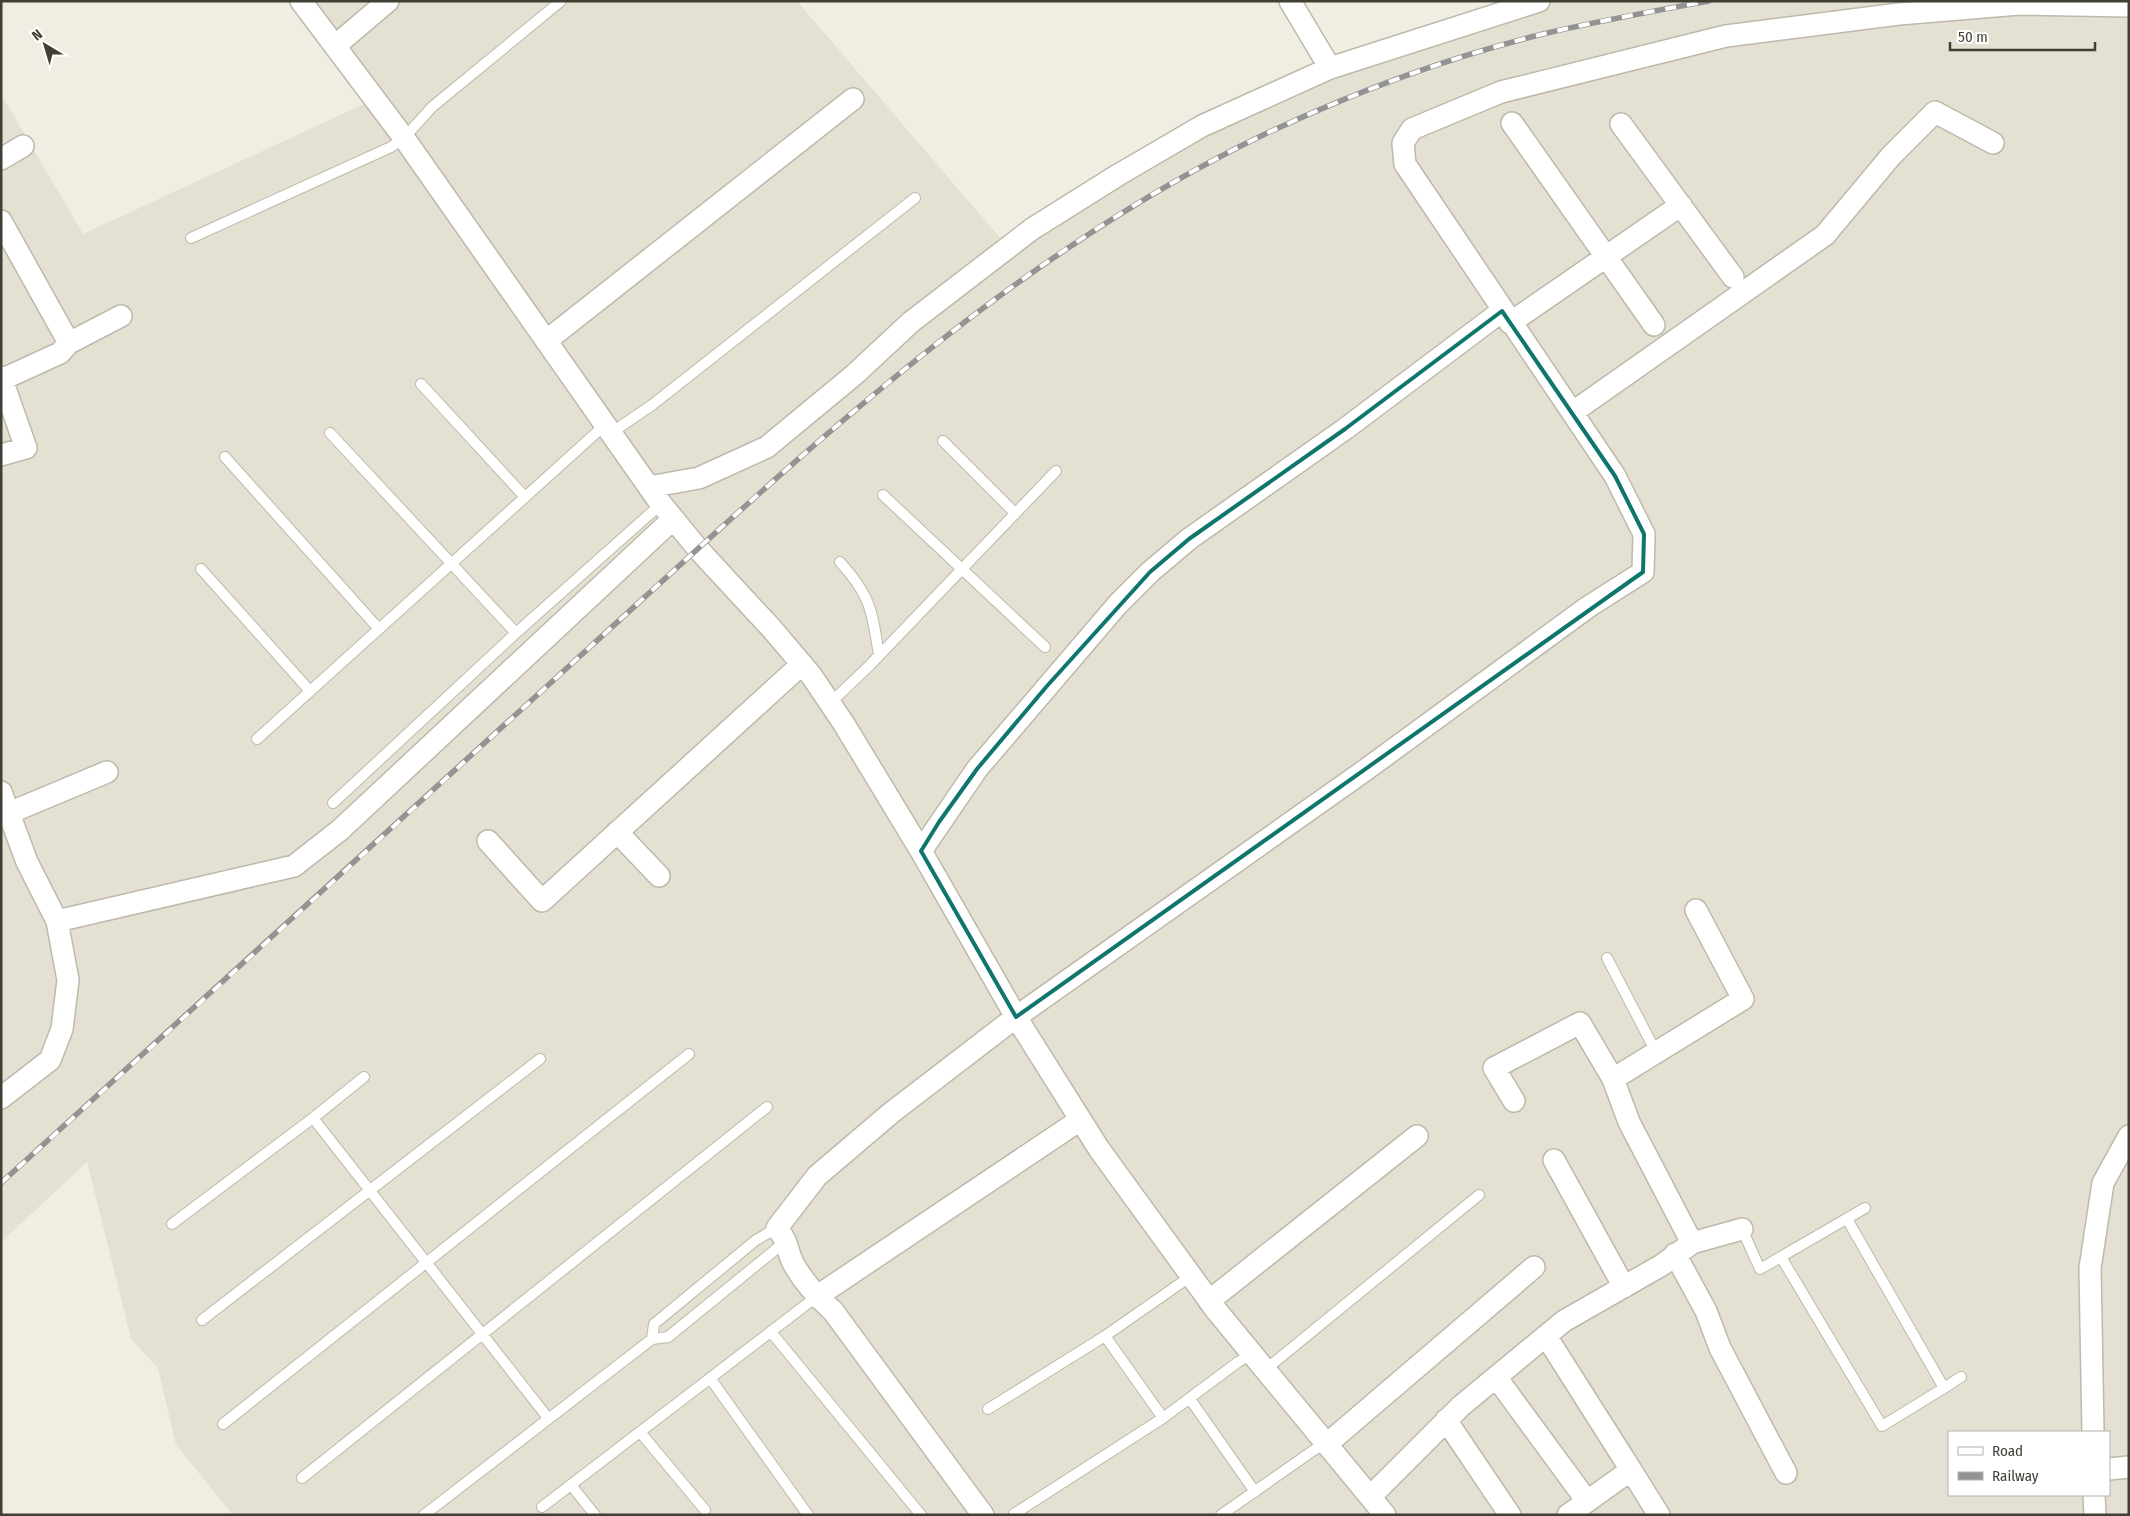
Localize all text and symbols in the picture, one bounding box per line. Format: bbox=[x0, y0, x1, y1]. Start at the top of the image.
north arrow bbox=[20, 20, 70, 70]
scale bar bbox=[1950, 20, 2095, 52]
text: N bbox=[29, 26, 46, 44]
text: 50 m bbox=[1958, 28, 1988, 46]
legend bbox=[1948, 1431, 2110, 1496]
text: Road bbox=[1992, 1442, 2023, 1460]
text: Railway bbox=[1992, 1467, 2039, 1485]

